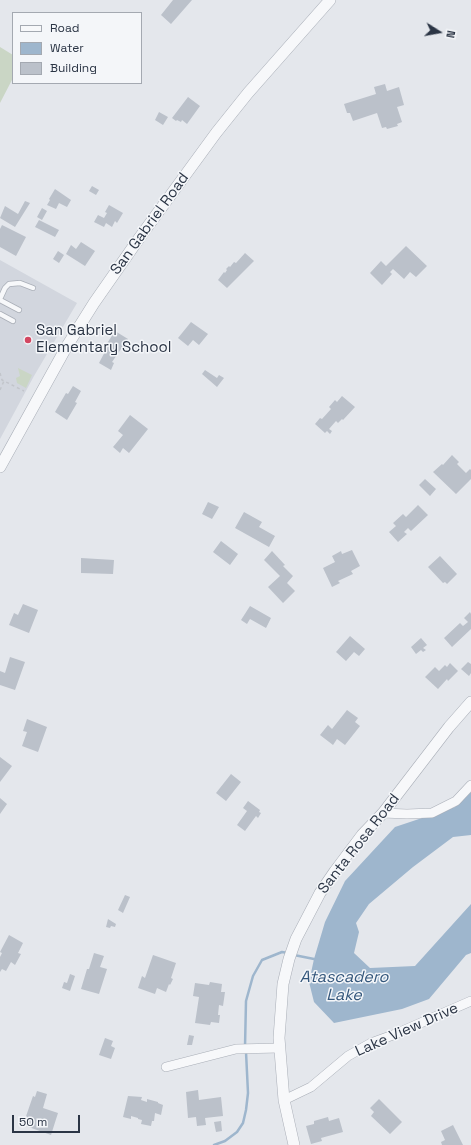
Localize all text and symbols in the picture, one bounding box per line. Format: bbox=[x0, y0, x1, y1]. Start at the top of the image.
legend bbox=[12, 12, 142, 84]
north arrow bbox=[419, 12, 459, 52]
text: Road bbox=[50, 20, 79, 36]
text: N bbox=[443, 29, 458, 39]
text: Water bbox=[50, 40, 84, 56]
text: Building bbox=[50, 60, 97, 76]
street label: San Gabriel Road bbox=[107, 170, 193, 278]
place label: San Gabriel Elementary School bbox=[36, 322, 172, 357]
marker: San Gabriel Elementary School bbox=[23, 335, 33, 345]
street label: Santa Rosa Road bbox=[314, 790, 404, 898]
water label: Atascadero Lake bbox=[300, 968, 388, 1006]
street label: Lake View Drive bbox=[353, 999, 461, 1061]
scale bar bbox=[14, 1107, 82, 1133]
text: 50 m bbox=[19, 1114, 47, 1130]

